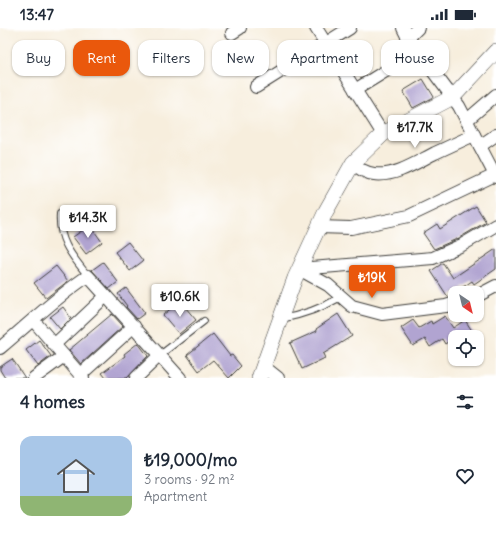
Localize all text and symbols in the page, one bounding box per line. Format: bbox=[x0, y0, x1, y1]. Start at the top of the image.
text: 13:47 bbox=[20, 5, 54, 24]
chip: Buy bbox=[12, 40, 65, 76]
chip: Rent bbox=[73, 40, 130, 76]
chip: Filters bbox=[138, 40, 204, 76]
chip: New bbox=[212, 40, 269, 76]
chip: Apartment bbox=[277, 40, 373, 76]
chip: House bbox=[381, 40, 449, 76]
pin: ₺17.7K bbox=[382, 115, 448, 149]
text: ₺17.7K bbox=[397, 119, 433, 136]
pin: ₺14.3K bbox=[55, 205, 121, 239]
text: ₺14.3K bbox=[69, 209, 107, 226]
pin: ₺19K bbox=[348, 265, 396, 299]
text: ₺19K bbox=[358, 269, 386, 286]
pin: ₺10.6K bbox=[147, 284, 213, 318]
north arrow bbox=[448, 286, 484, 322]
map controls bbox=[448, 286, 484, 366]
text: ₺10.6K bbox=[160, 288, 200, 305]
button: locate bbox=[448, 330, 484, 366]
text: 4 homes bbox=[20, 391, 85, 413]
icon: filters bbox=[454, 391, 476, 413]
text: ₺19,000/mo bbox=[144, 449, 237, 471]
icon: home bbox=[52, 452, 100, 500]
icon: heart bbox=[454, 465, 476, 487]
text: 3 rooms · 92 m² bbox=[144, 471, 235, 488]
text: Apartment bbox=[144, 488, 207, 505]

